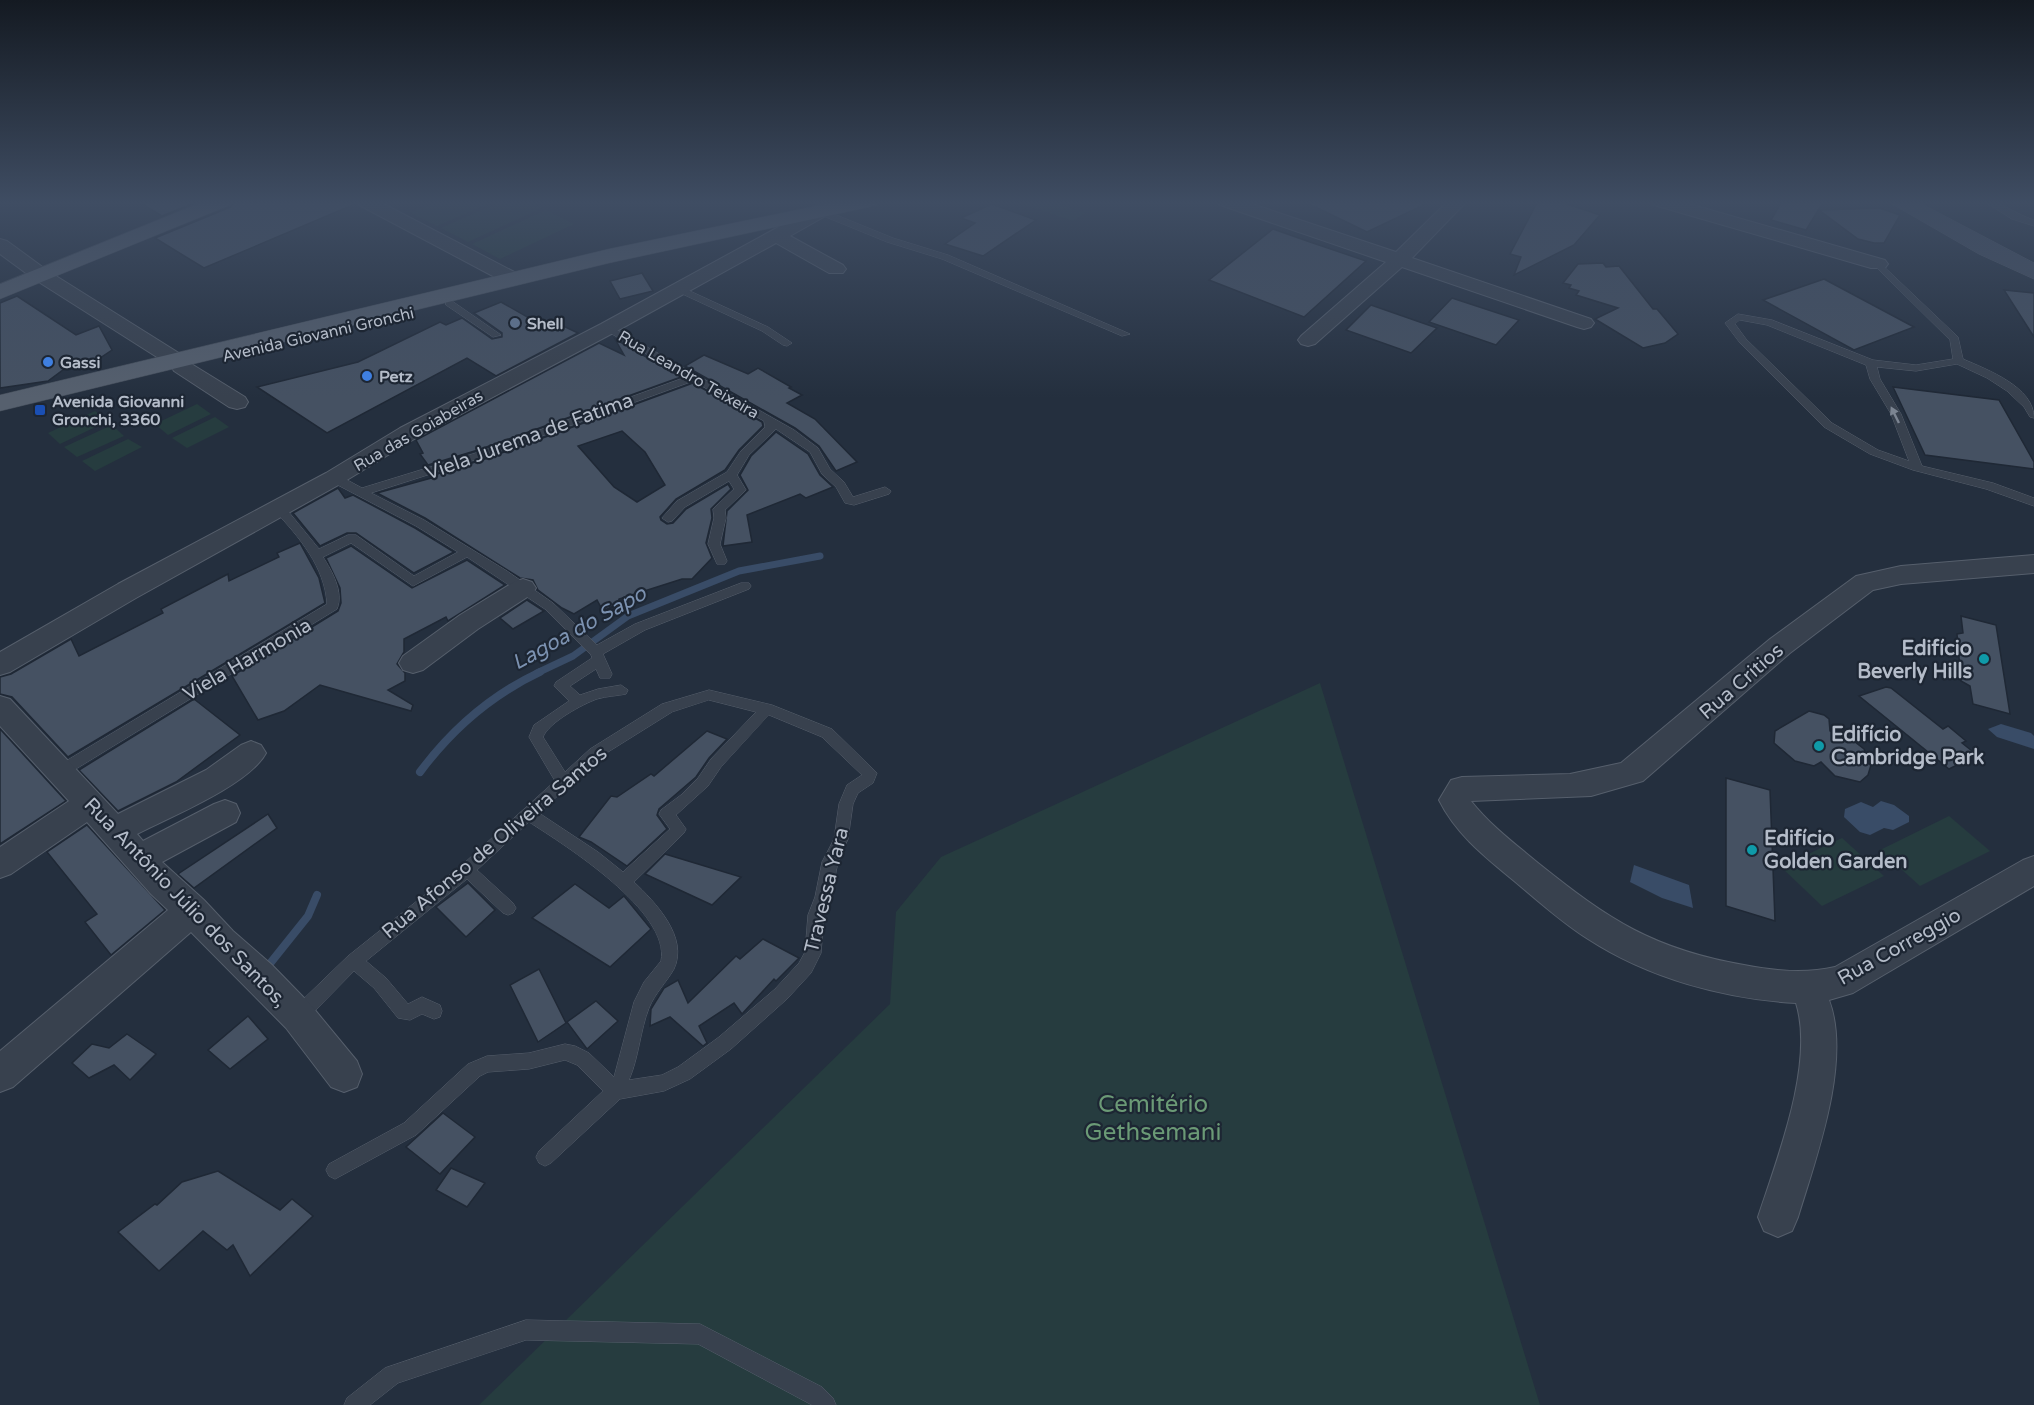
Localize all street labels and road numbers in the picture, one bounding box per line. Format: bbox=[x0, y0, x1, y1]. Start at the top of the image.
street label: Avenida Giovanni Gronchi bbox=[220, 303, 416, 367]
street label: Rua Leandro Teixeira bbox=[614, 326, 763, 423]
street label: Rua das Goiabeiras bbox=[350, 386, 487, 476]
street label: Viela Jurema de Fatima bbox=[422, 388, 637, 486]
street label: Viela Harmonia bbox=[179, 613, 316, 706]
street label: Rua Critios bbox=[1695, 639, 1789, 725]
street label: Rua Afonso de Oliveira Santos bbox=[377, 741, 612, 944]
street label: Rua Antônio Júlio dos Santos, bbox=[79, 793, 292, 1013]
street label: Travessa Yara bbox=[800, 825, 854, 955]
street label: Rua Correggio bbox=[1834, 903, 1965, 991]

